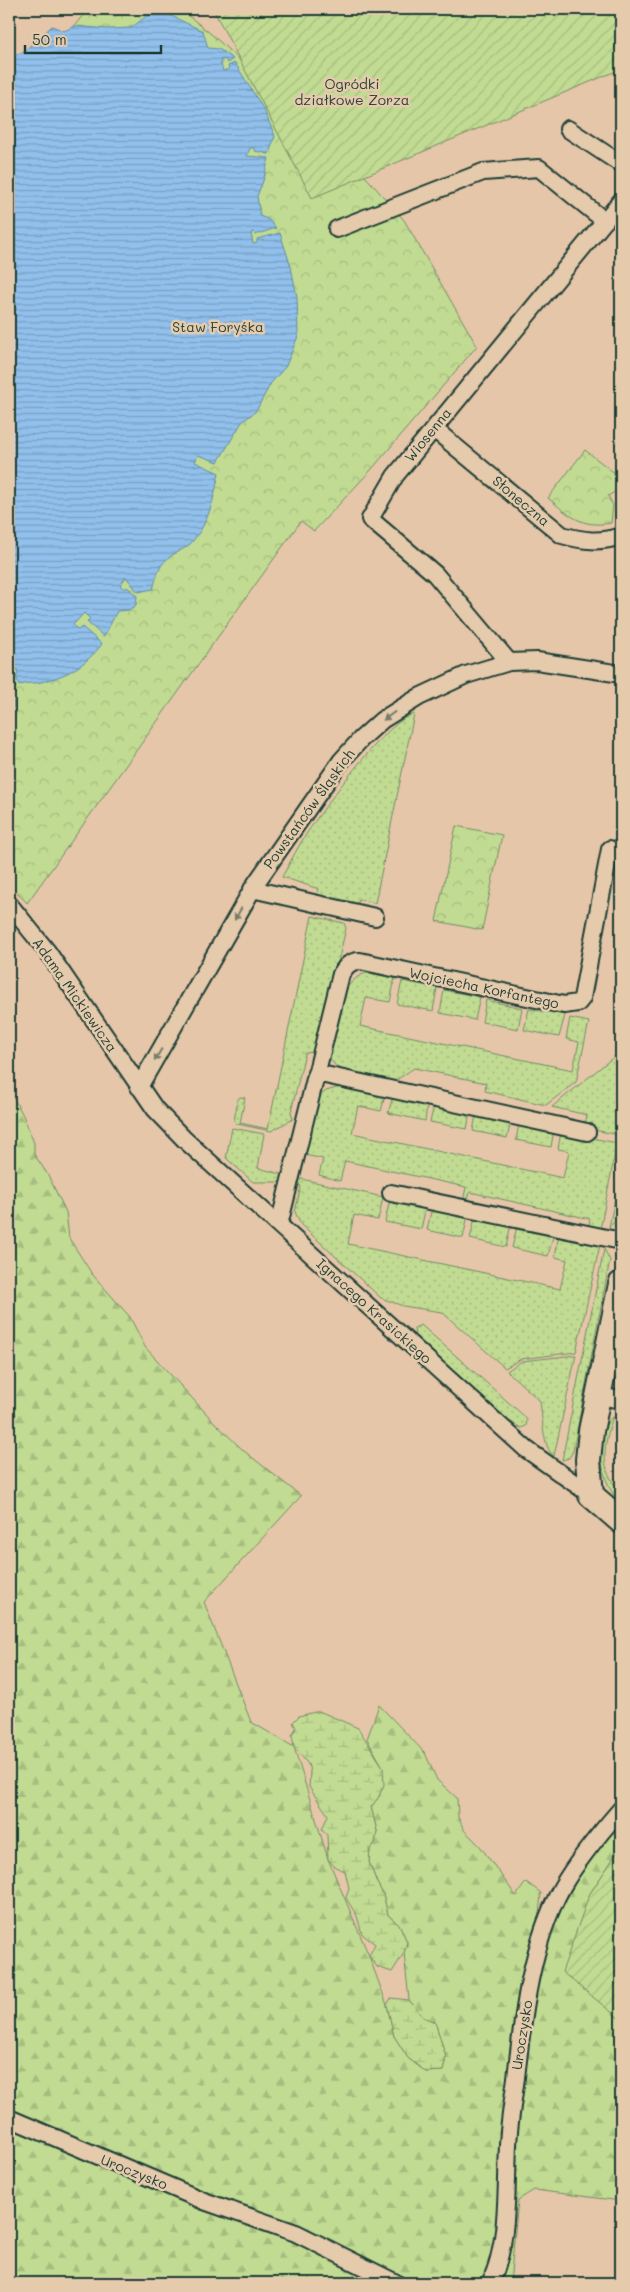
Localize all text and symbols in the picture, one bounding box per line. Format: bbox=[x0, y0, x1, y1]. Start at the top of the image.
scale bar bbox=[25, 22, 161, 54]
text: 50 m bbox=[32, 29, 67, 49]
park label: Ogródki działkowe Zorza bbox=[294, 74, 410, 109]
park label: Staw Foryśka bbox=[172, 317, 264, 336]
street label: Wiosenna bbox=[400, 404, 455, 466]
street label: Słoneczna bbox=[489, 471, 554, 530]
one-way arrow bbox=[382, 711, 396, 721]
street label: Powstańców Śląskich bbox=[259, 745, 359, 872]
one-way arrow bbox=[234, 907, 243, 920]
street label: Adama Mickiewicza bbox=[29, 934, 122, 1056]
street label: Wojciecha Korfantego bbox=[407, 962, 561, 1013]
one-way arrow bbox=[154, 1048, 163, 1061]
street label: Ignacego Krasickiego bbox=[313, 1254, 436, 1368]
street label: Uroczysko bbox=[507, 1999, 536, 2071]
street label: Uroczysko bbox=[98, 2150, 170, 2194]

